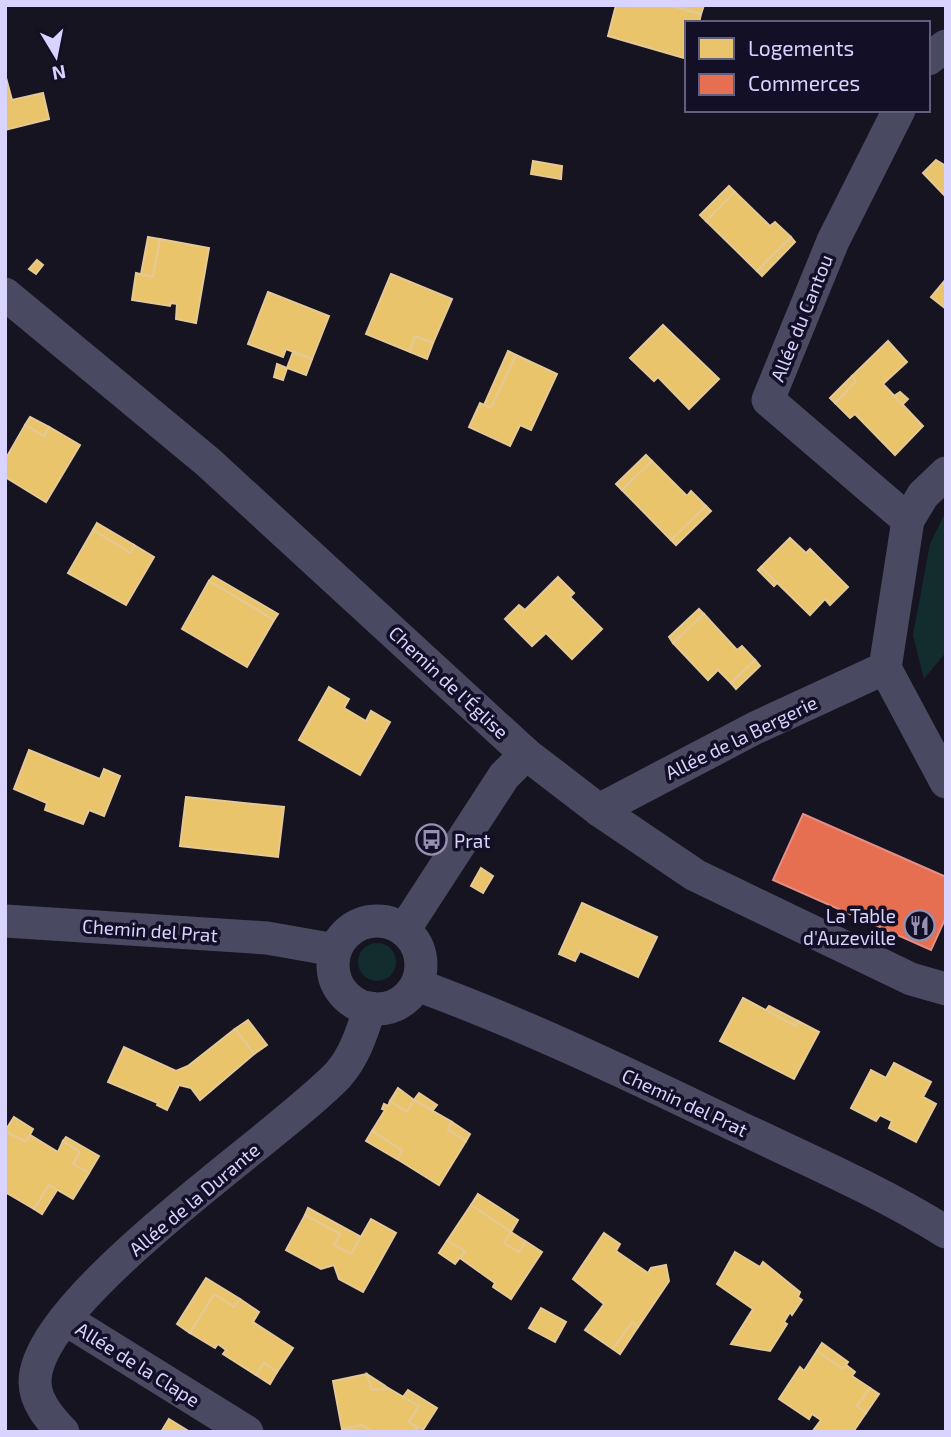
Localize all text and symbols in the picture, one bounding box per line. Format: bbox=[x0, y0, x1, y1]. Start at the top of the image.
north arrow bbox=[21, 21, 91, 91]
legend bbox=[685, 21, 930, 112]
text: Logements bbox=[748, 35, 854, 60]
text: N bbox=[50, 61, 68, 86]
text: Commerces bbox=[748, 70, 860, 95]
street label: Allée du Cantou bbox=[765, 251, 837, 385]
street label: Chemin de l'Église bbox=[385, 621, 513, 743]
street label: Allée de la Bergerie bbox=[661, 690, 821, 784]
bus stop icon: Prat bbox=[414, 823, 448, 857]
place label: Prat bbox=[454, 829, 491, 852]
place label: La Table d'Auzeville bbox=[803, 904, 896, 949]
restaurant icon: La Table d'Auzeville bbox=[902, 909, 936, 943]
street label: Chemin del Prat bbox=[82, 914, 218, 946]
street label: Chemin del Prat bbox=[619, 1063, 751, 1141]
street label: Allée de la Durante bbox=[124, 1138, 264, 1260]
street label: Allée de la Clape bbox=[72, 1317, 204, 1411]

